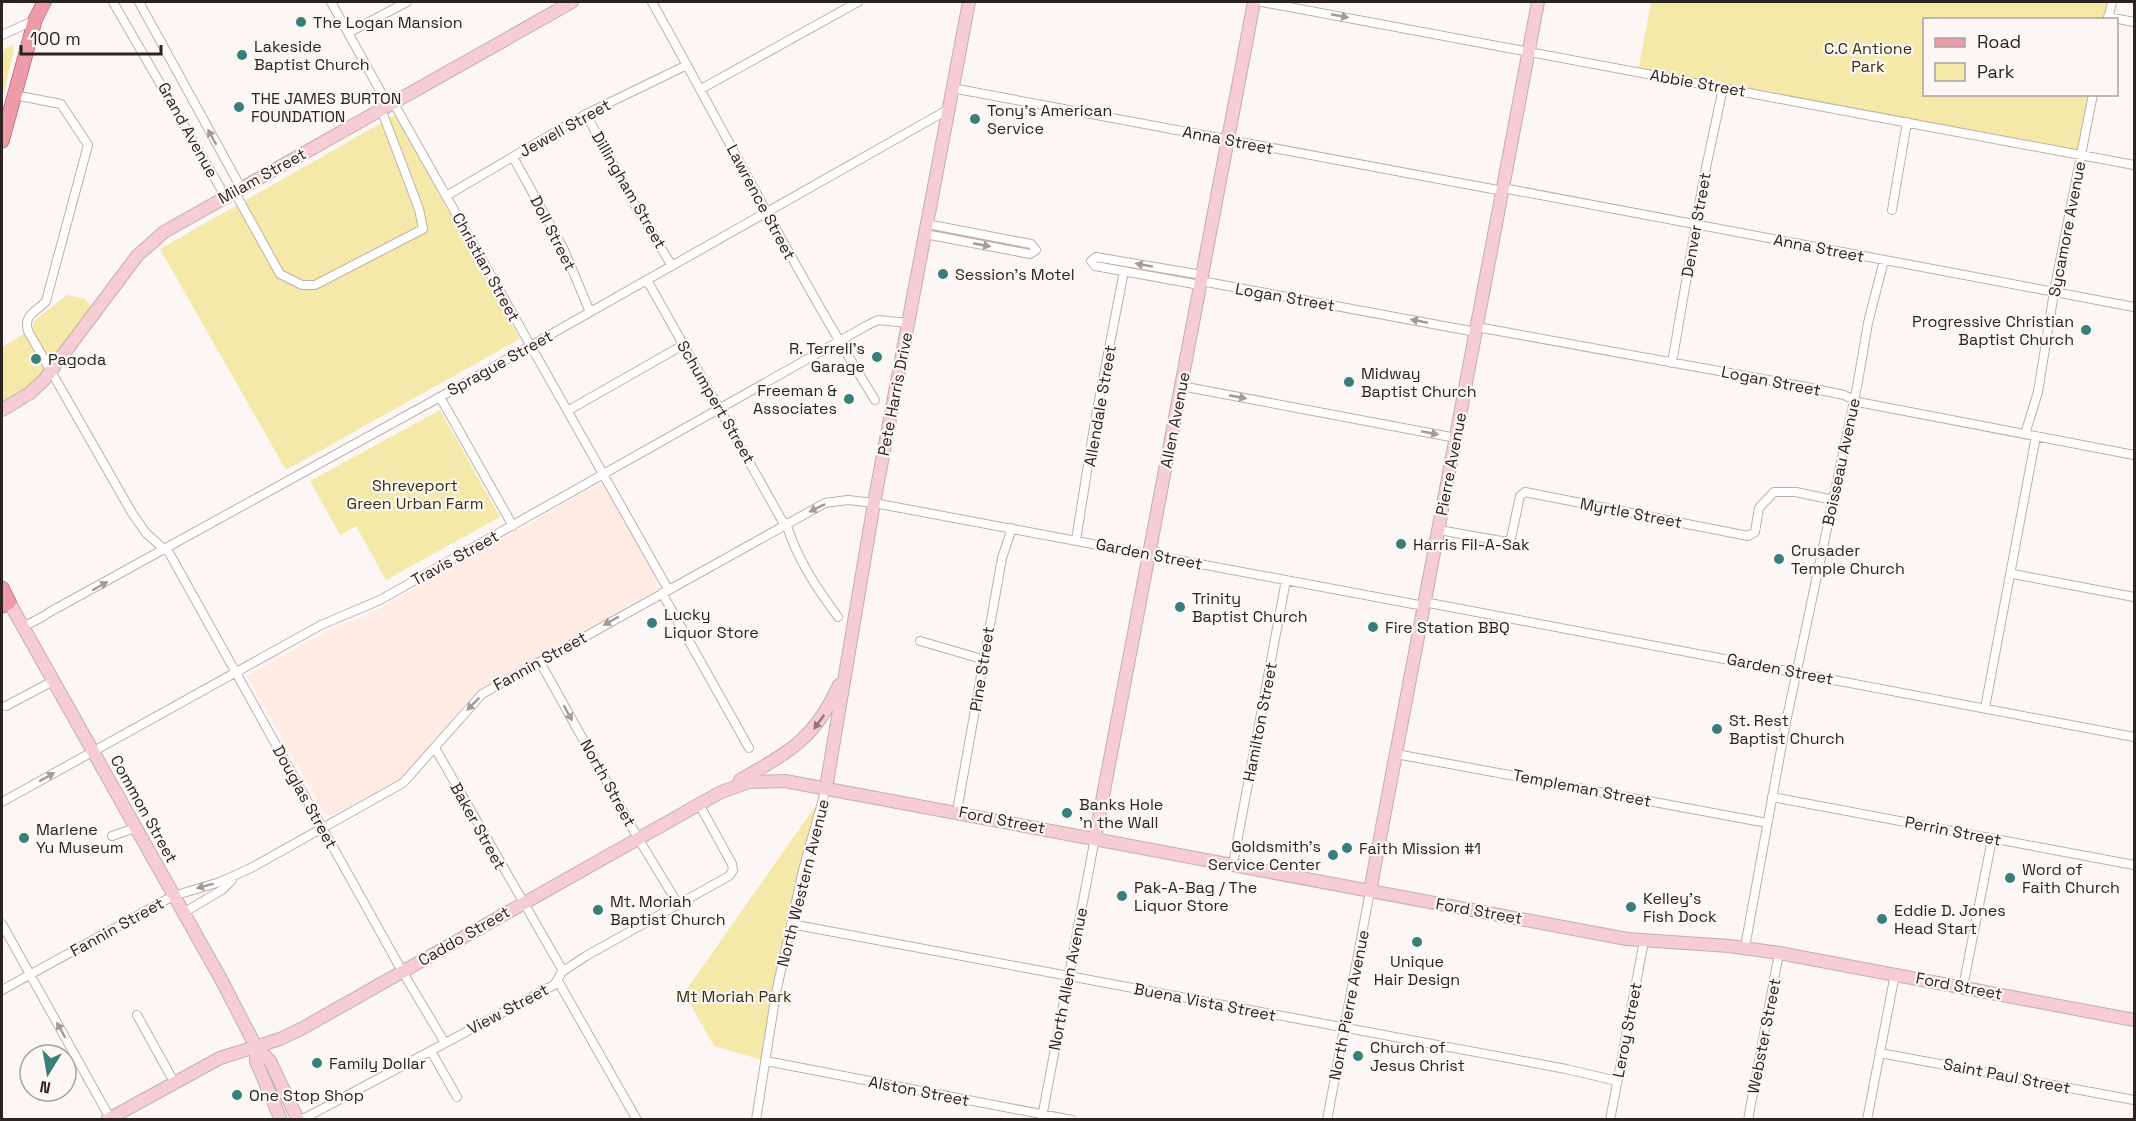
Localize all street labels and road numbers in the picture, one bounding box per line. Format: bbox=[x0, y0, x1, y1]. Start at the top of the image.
street label: Abbie Street bbox=[1648, 64, 1748, 102]
street label: Grand Avenue bbox=[153, 79, 223, 181]
street label: Jewell Street bbox=[516, 94, 614, 162]
street label: Anna Street bbox=[1181, 121, 1275, 159]
street label: Dillingham Street bbox=[587, 128, 671, 252]
street label: Lawrence Street bbox=[722, 141, 800, 263]
street label: Milam Street bbox=[214, 143, 310, 209]
street label: Sycamore Avenue bbox=[2044, 159, 2090, 299]
street label: Denver Street bbox=[1676, 171, 1716, 279]
street label: Doll Street bbox=[525, 192, 581, 274]
street label: Christian Street bbox=[447, 209, 525, 325]
street label: Anna Street bbox=[1772, 229, 1866, 267]
street label: Logan Street bbox=[1234, 278, 1336, 316]
street label: Sprague Street bbox=[444, 325, 556, 401]
street label: Pete Harris Drive bbox=[873, 330, 917, 458]
street label: Schumpert Street bbox=[672, 337, 760, 467]
street label: Allendale Street bbox=[1079, 344, 1121, 468]
street label: Logan Street bbox=[1719, 361, 1823, 401]
street label: Allen Avenue bbox=[1155, 370, 1195, 470]
street label: Boisseau Avenue bbox=[1817, 396, 1865, 528]
street label: Pierre Avenue bbox=[1431, 411, 1471, 517]
street label: Myrtle Street bbox=[1578, 493, 1684, 533]
street label: Travis Street bbox=[408, 525, 502, 591]
street label: Garden Street bbox=[1094, 533, 1204, 575]
street label: Pine Street bbox=[965, 625, 999, 713]
street label: Fannin Street bbox=[489, 627, 591, 695]
street label: Garden Street bbox=[1725, 648, 1835, 690]
street label: Hamilton Street bbox=[1238, 661, 1282, 783]
street label: North Street bbox=[575, 736, 641, 830]
street label: Douglas Street bbox=[268, 742, 342, 852]
street label: Common Street bbox=[106, 751, 182, 867]
street label: Templeman Street bbox=[1511, 764, 1653, 812]
street label: Baker Street bbox=[445, 779, 511, 873]
street label: North Western Avenue bbox=[772, 797, 834, 969]
street label: Ford Street bbox=[957, 801, 1047, 839]
street label: Perrin Street bbox=[1903, 811, 2003, 851]
street label: Fannin Street bbox=[66, 893, 168, 961]
street label: Ford Street bbox=[1434, 893, 1524, 929]
street label: Caddo Street bbox=[414, 901, 514, 971]
street label: North Allen Avenue bbox=[1044, 906, 1092, 1052]
street label: North Pierre Avenue bbox=[1324, 928, 1374, 1082]
street label: Ford Street bbox=[1914, 967, 2004, 1005]
street label: Webster Street bbox=[1742, 976, 1786, 1096]
street label: Buena Vista Street bbox=[1132, 978, 1278, 1026]
street label: View Street bbox=[464, 979, 552, 1039]
street label: Leroy Street bbox=[1607, 981, 1647, 1079]
street label: Saint Paul Street bbox=[1942, 1053, 2072, 1099]
street label: Alston Street bbox=[867, 1071, 971, 1111]

